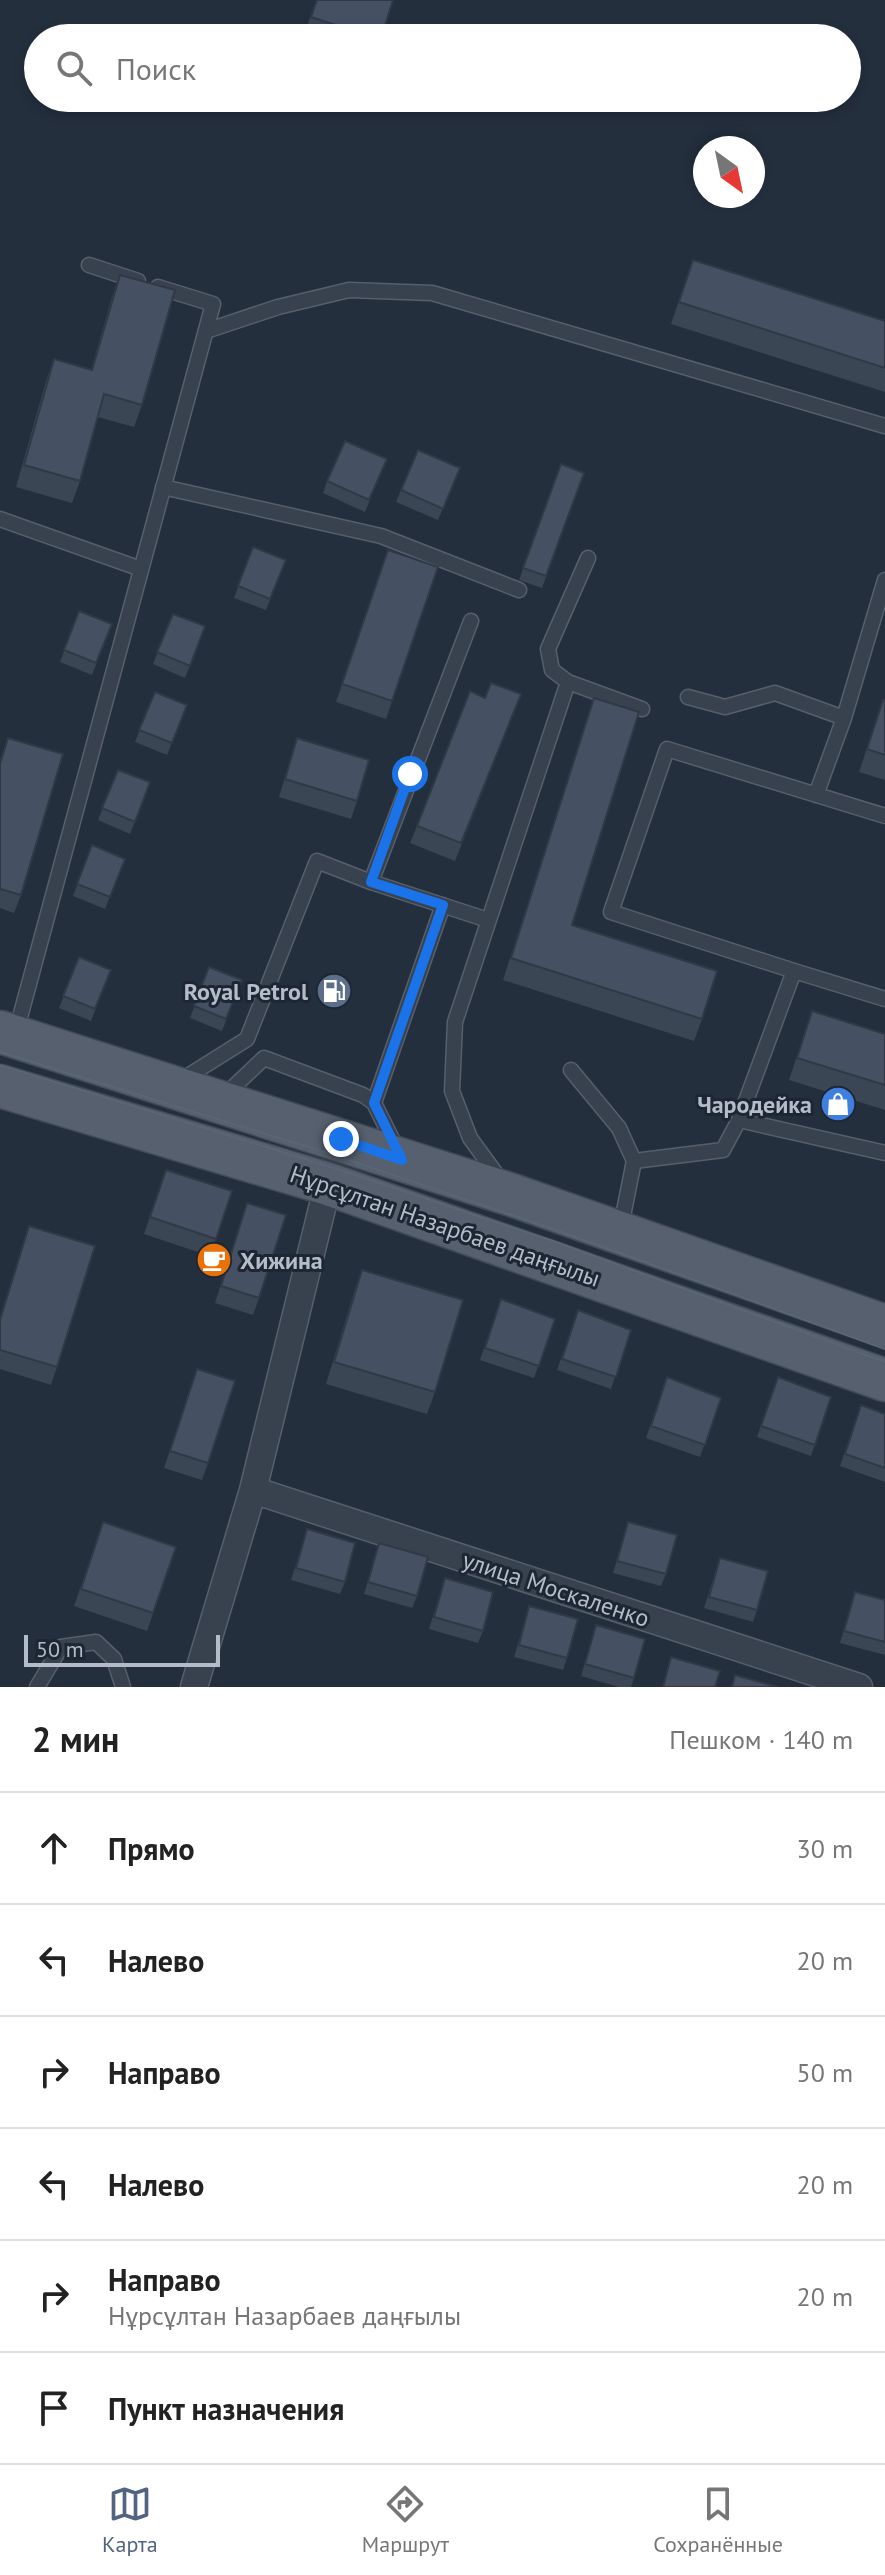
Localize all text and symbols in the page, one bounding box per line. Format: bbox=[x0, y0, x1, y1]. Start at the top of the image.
search box bbox=[24, 24, 861, 112]
icon: search bbox=[52, 46, 96, 90]
text: Поиск bbox=[116, 49, 196, 88]
north arrow bbox=[693, 136, 765, 208]
route start bbox=[392, 756, 428, 792]
fuel station icon: Royal Petrol bbox=[315, 972, 353, 1010]
place label: Royal Petrol bbox=[184, 976, 309, 1007]
shop icon: Чародейка bbox=[819, 1085, 857, 1123]
place label: Чародейка bbox=[697, 1089, 812, 1120]
route end bbox=[323, 1121, 359, 1157]
street label: Нұрсұлтан Назарбаев даңғылы bbox=[286, 1158, 604, 1294]
cafe icon: Хижина bbox=[195, 1241, 233, 1279]
place label: Хижина bbox=[240, 1245, 323, 1276]
street label: улица Москаленко bbox=[459, 1544, 653, 1634]
scale bar bbox=[24, 1631, 220, 1667]
text: 50 m bbox=[36, 1635, 84, 1663]
text: 2 мин bbox=[32, 1717, 119, 1761]
text: Пешком · 140 m bbox=[669, 1723, 853, 1756]
icon: ahead bbox=[32, 1826, 76, 1870]
text: Прямо bbox=[108, 1829, 195, 1868]
text: 30 m bbox=[797, 1832, 853, 1865]
icon: left bbox=[32, 1938, 76, 1982]
text: Налево bbox=[108, 1941, 204, 1980]
text: 20 m bbox=[797, 1944, 853, 1977]
icon: right bbox=[32, 2050, 76, 2094]
text: Направо bbox=[108, 2053, 221, 2092]
text: 50 m bbox=[797, 2056, 853, 2089]
icon: left bbox=[32, 2162, 76, 2206]
text: Налево bbox=[108, 2165, 204, 2204]
text: 20 m bbox=[797, 2168, 853, 2201]
text: Направо bbox=[108, 2260, 221, 2299]
icon: right bbox=[32, 2274, 76, 2318]
text: 20 m bbox=[797, 2280, 853, 2313]
text: Нұрсұлтан Назарбаев даңғылы bbox=[108, 2299, 461, 2332]
icon: arrive bbox=[32, 2386, 76, 2430]
text: Пункт назначения bbox=[108, 2389, 344, 2428]
tab: Карта bbox=[102, 2482, 158, 2558]
tab: Маршрут bbox=[362, 2482, 449, 2558]
tab: Сохранённые bbox=[653, 2482, 783, 2558]

